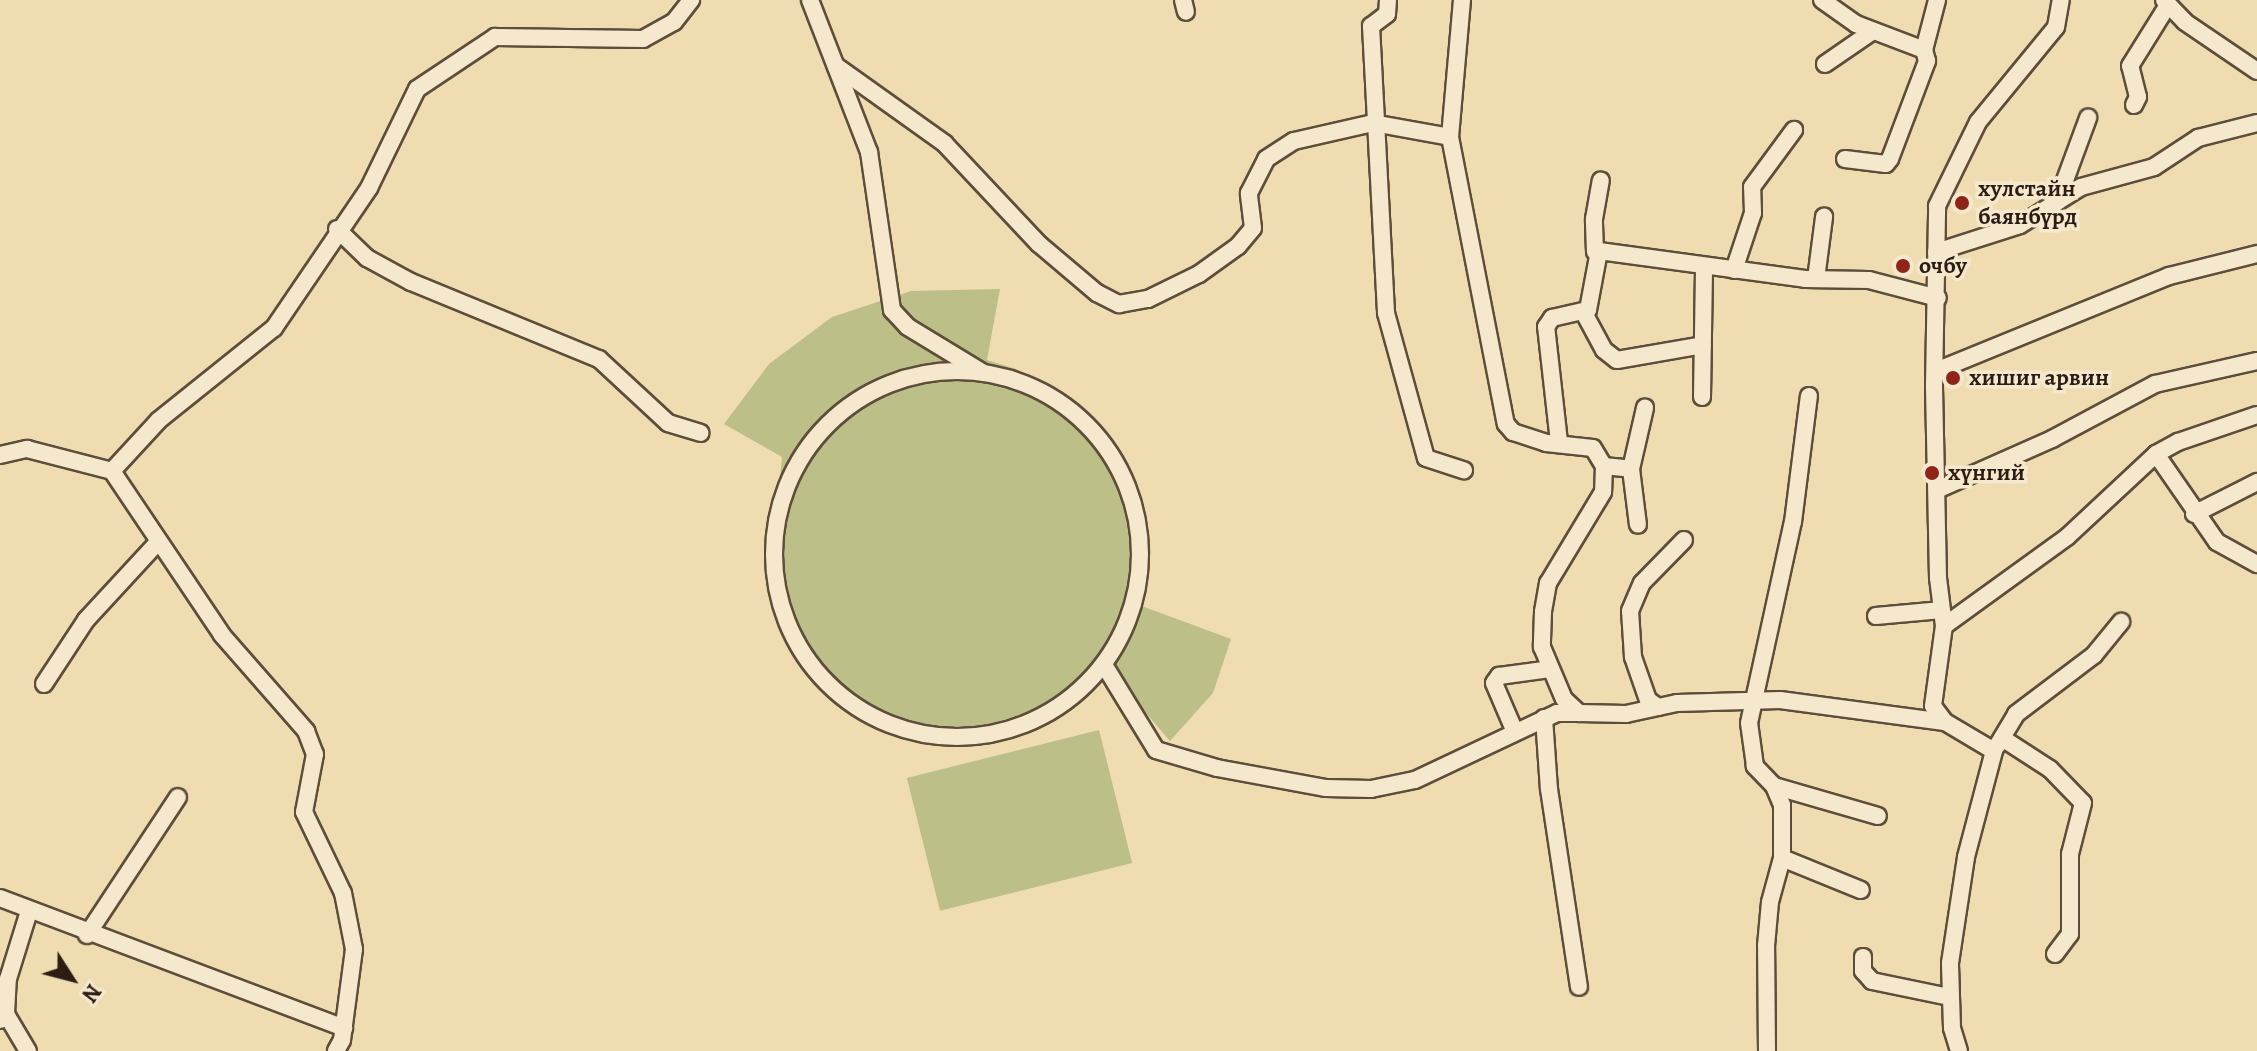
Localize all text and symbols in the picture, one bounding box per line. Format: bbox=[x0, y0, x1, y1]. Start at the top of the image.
place label: хулстайн баянбүрд bbox=[1978, 175, 2077, 231]
marker: хулстайн баянбүрд bbox=[1953, 194, 1971, 212]
place label: очбу bbox=[1919, 252, 1967, 280]
marker: очбу bbox=[1894, 257, 1912, 275]
place label: хишиг арвин bbox=[1969, 364, 2109, 392]
marker: хишиг арвин bbox=[1944, 369, 1962, 387]
place label: хүнгий bbox=[1948, 459, 2025, 487]
marker: хүнгий bbox=[1923, 464, 1941, 482]
north arrow bbox=[32, 939, 112, 1019]
text: N bbox=[75, 978, 108, 1008]

